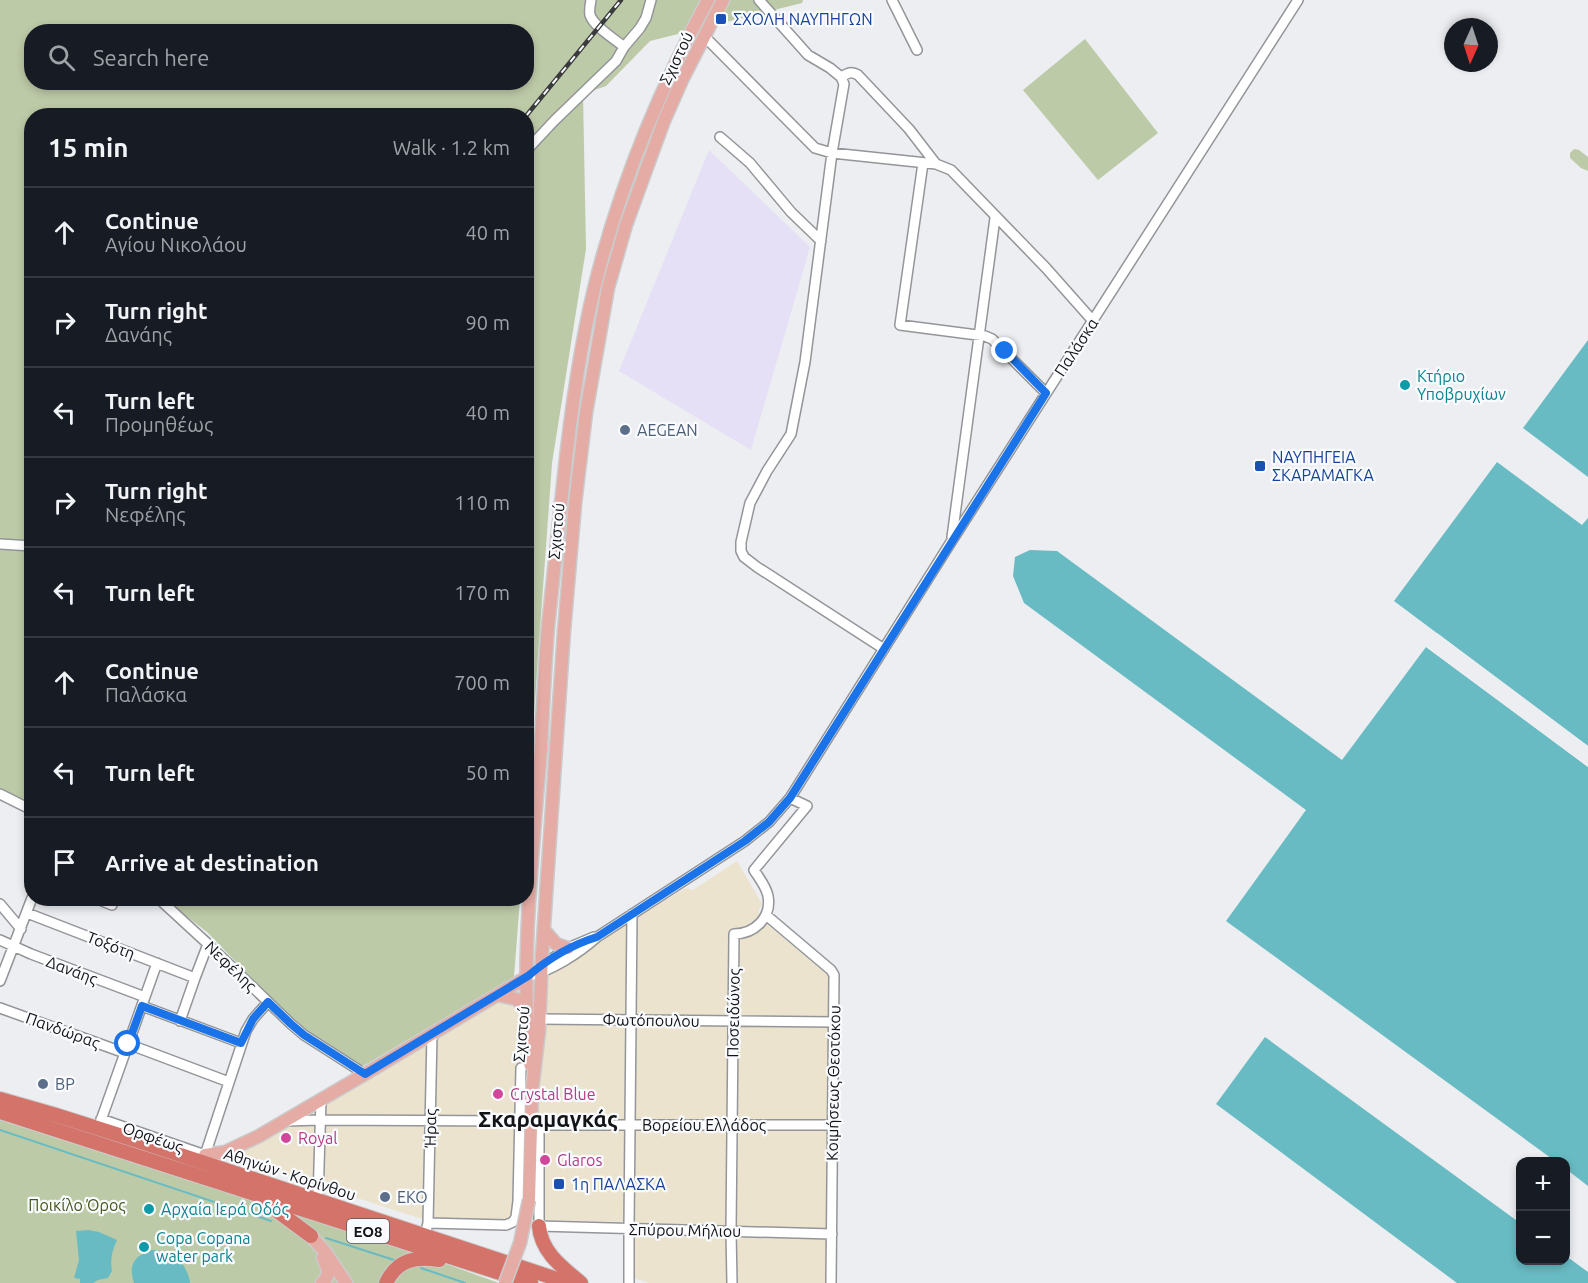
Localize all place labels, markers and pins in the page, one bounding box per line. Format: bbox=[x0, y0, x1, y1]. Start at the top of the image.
place label: ΣΧΟΛΗ ΝΑΥΠΗΓΩΝ bbox=[733, 10, 873, 28]
marker: ΣΧΟΛΗ ΝΑΥΠΗΓΩΝ bbox=[714, 12, 728, 26]
place label: Κτήριο Υποβρυχίων bbox=[1417, 367, 1506, 403]
marker: Κτήριο Υποβρυχίων bbox=[1398, 378, 1412, 392]
place label: AEGEAN bbox=[637, 421, 698, 439]
marker: AEGEAN bbox=[618, 423, 632, 437]
place label: ΝΑΥΠΗΓΕΙΑ ΣΚΑΡΑΜΑΓΚΑ bbox=[1272, 448, 1374, 484]
marker: ΝΑΥΠΗΓΕΙΑ ΣΚΑΡΑΜΑΓΚΑ bbox=[1253, 459, 1267, 473]
place label: BP bbox=[55, 1075, 75, 1093]
marker: BP bbox=[36, 1077, 50, 1091]
place label: Crystal Blue bbox=[510, 1085, 596, 1103]
marker: Crystal Blue bbox=[491, 1087, 505, 1101]
place label: Royal bbox=[298, 1129, 337, 1147]
marker: Royal bbox=[279, 1131, 293, 1145]
place label: Glaros bbox=[557, 1151, 602, 1169]
marker: Glaros bbox=[538, 1153, 552, 1167]
place label: 1η ΠΑΛΑΣΚΑ bbox=[571, 1175, 666, 1193]
marker: 1η ΠΑΛΑΣΚΑ bbox=[552, 1177, 566, 1191]
place label: EKO bbox=[397, 1188, 428, 1206]
marker: EKO bbox=[378, 1190, 392, 1204]
place label: Αρχαία Ιερά Οδός bbox=[161, 1200, 289, 1219]
marker: Αρχαία Ιερά Οδός bbox=[142, 1202, 156, 1216]
place label: Copa Copana water park bbox=[156, 1229, 251, 1265]
marker: Copa Copana water park bbox=[137, 1240, 151, 1254]

